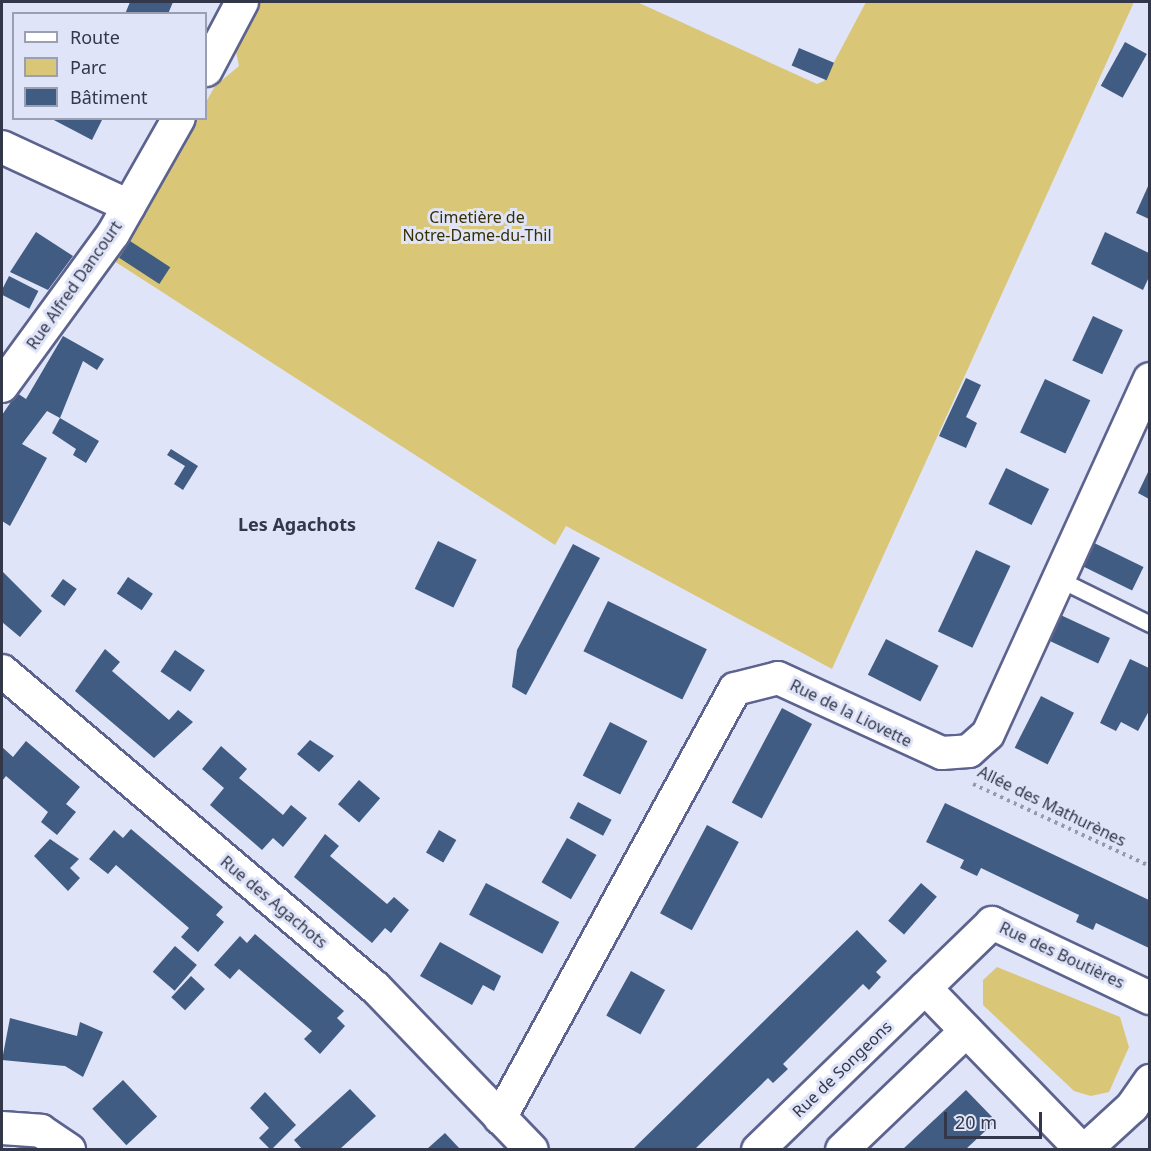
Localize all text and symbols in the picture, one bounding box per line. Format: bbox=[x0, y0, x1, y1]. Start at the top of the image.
legend bbox=[12, 12, 207, 120]
text: Route bbox=[70, 25, 120, 49]
text: Parc bbox=[70, 55, 107, 79]
text: Bâtiment bbox=[70, 85, 148, 109]
park label: Cimetière de Notre-Dame-du-Thil bbox=[402, 207, 552, 245]
street label: Rue Alfred Dancourt bbox=[22, 217, 126, 353]
district label: Les Agachots bbox=[238, 513, 356, 535]
street label: Rue de la Liovette bbox=[787, 675, 915, 751]
street label: Allée des Mathurènes bbox=[975, 762, 1129, 850]
street label: Rue des Agachots bbox=[217, 852, 331, 952]
street label: Rue des Boutières bbox=[997, 918, 1127, 992]
street label: Rue de Songeons bbox=[788, 1017, 896, 1121]
scale bar bbox=[947, 1100, 1044, 1138]
text: 20 m bbox=[955, 1110, 997, 1134]

